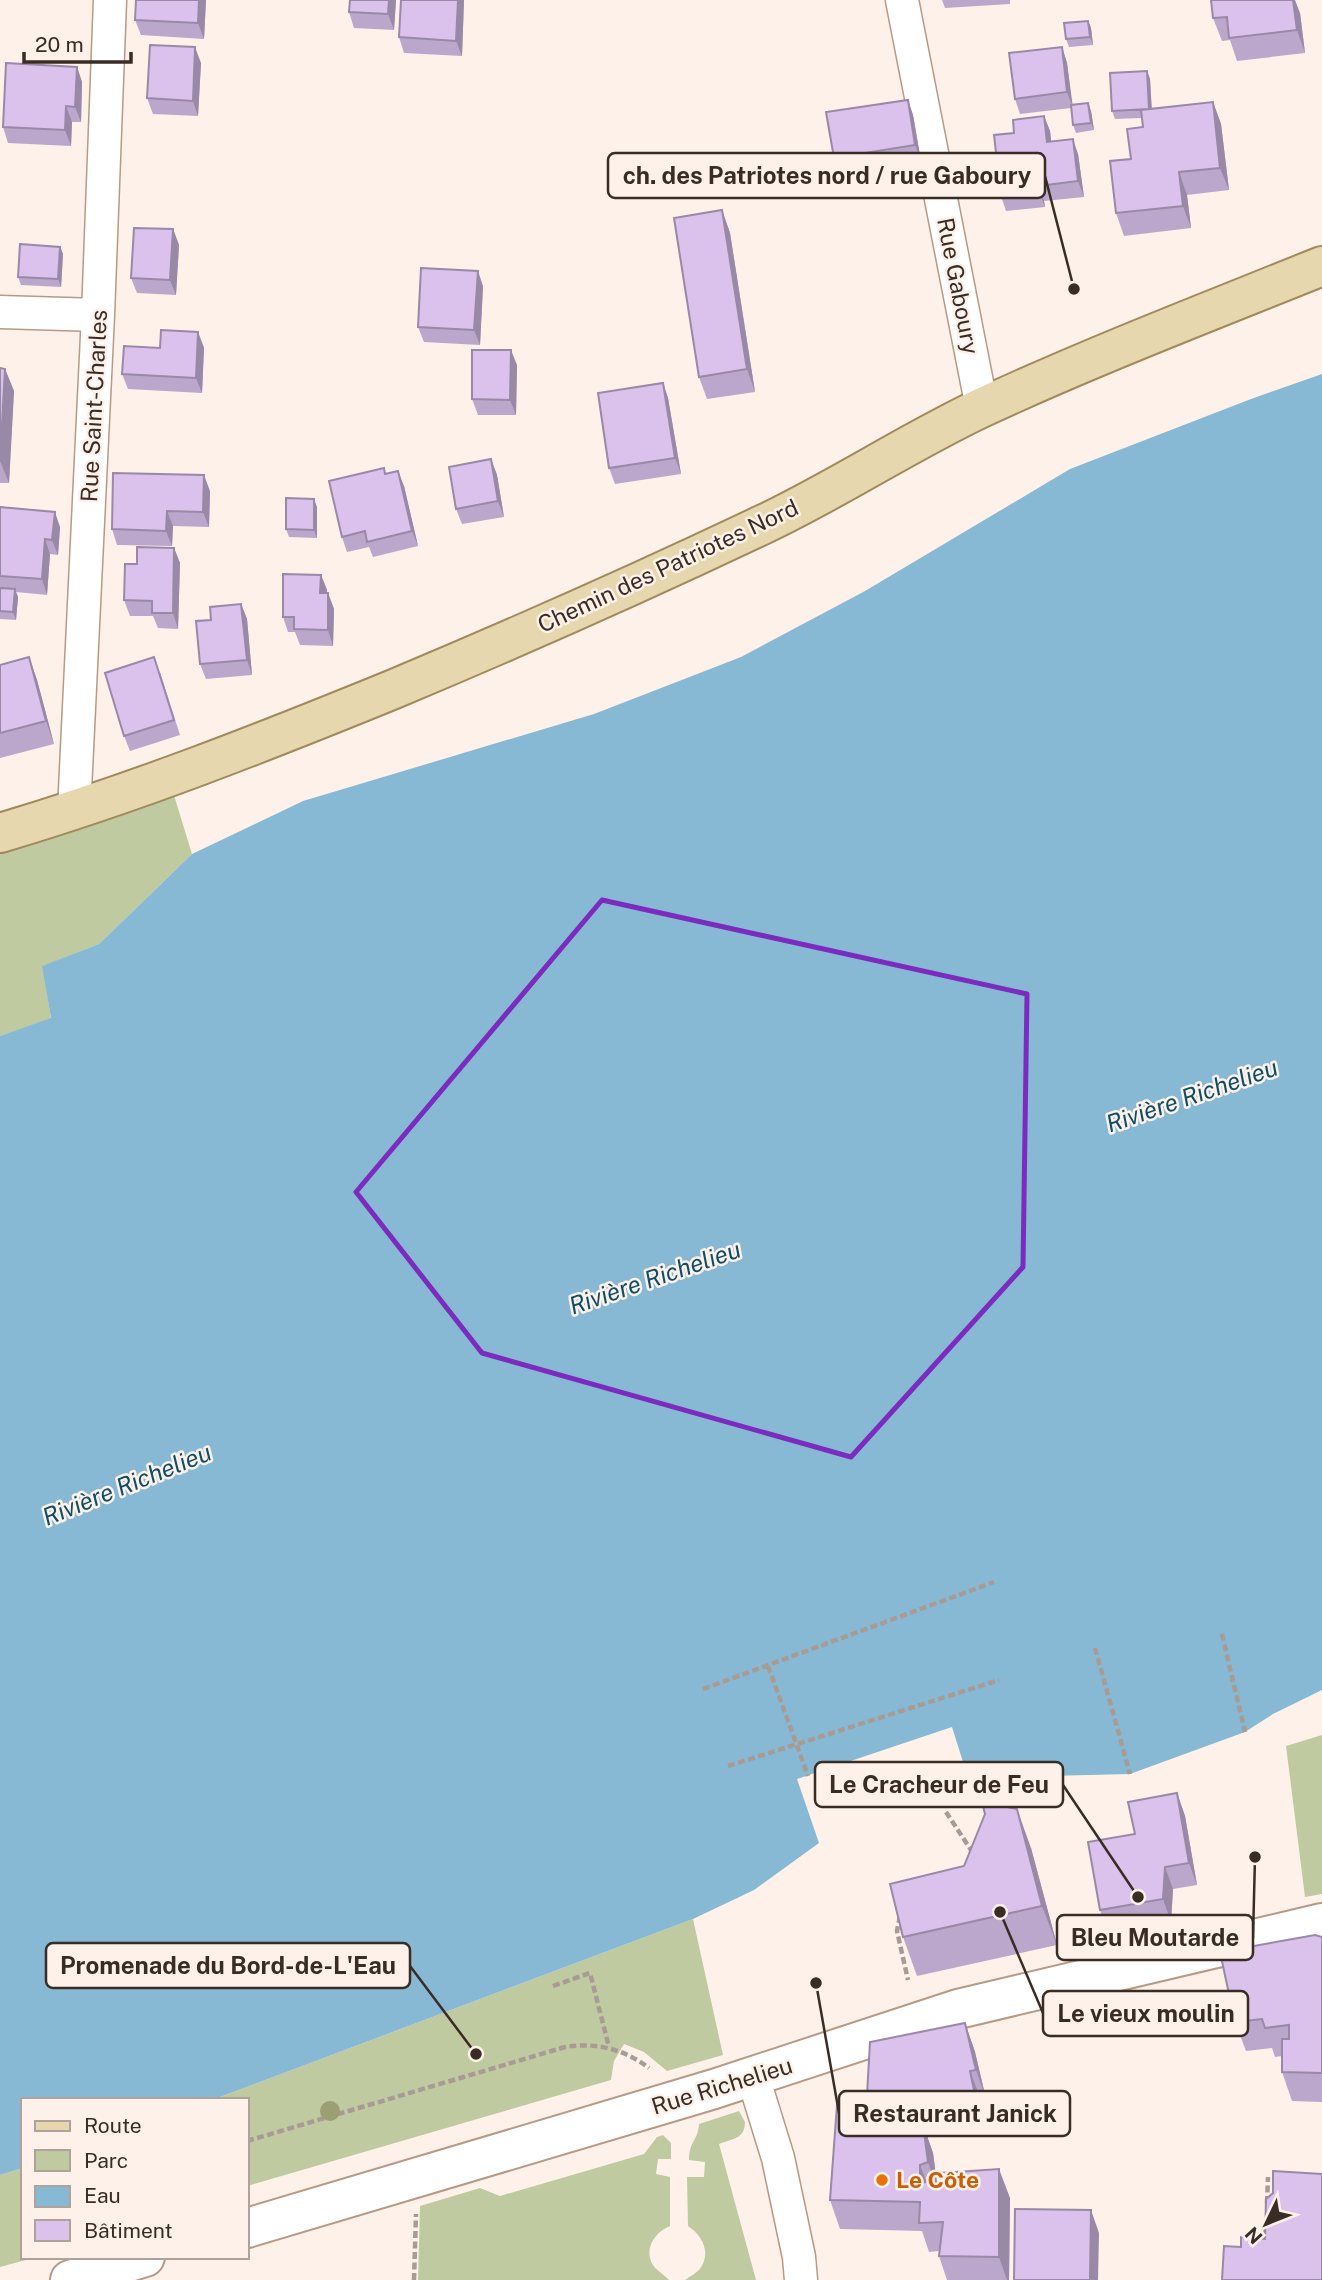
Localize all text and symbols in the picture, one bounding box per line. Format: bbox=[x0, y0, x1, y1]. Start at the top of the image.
scale bar bbox=[24, 21, 131, 65]
text: 20 m bbox=[35, 32, 84, 57]
callout: ch. des Patriotes nord / rue Gaboury bbox=[608, 153, 1045, 198]
text: ch. des Patriotes nord / rue Gaboury bbox=[623, 161, 1032, 189]
street label: Rue Gaboury bbox=[932, 215, 985, 356]
street label: Rue Saint-Charles bbox=[75, 309, 112, 503]
street label: Chemin des Patriotes Nord bbox=[533, 493, 802, 638]
water label: Rivière Richelieu bbox=[1102, 1053, 1281, 1137]
water label: Rivière Richelieu bbox=[565, 1235, 744, 1319]
water label: Rivière Richelieu bbox=[38, 1437, 215, 1531]
callout: Le Cracheur de Feu bbox=[815, 1762, 1063, 1807]
text: Le Cracheur de Feu bbox=[829, 1770, 1049, 1798]
callout: Bleu Moutarde bbox=[1057, 1915, 1253, 1960]
text: Bleu Moutarde bbox=[1071, 1923, 1239, 1951]
callout: Promenade du Bord-de-L'Eau bbox=[46, 1943, 410, 1988]
text: Promenade du Bord-de-L'Eau bbox=[60, 1951, 396, 1979]
callout: Le vieux moulin bbox=[1043, 1991, 1248, 2036]
text: Le vieux moulin bbox=[1057, 1999, 1235, 2027]
street label: Rue Richelieu bbox=[648, 2051, 796, 2120]
callout: Restaurant Janick bbox=[839, 2091, 1070, 2136]
legend bbox=[21, 2098, 248, 2259]
text: Restaurant Janick bbox=[853, 2099, 1057, 2127]
text: Route bbox=[84, 2113, 142, 2138]
text: Parc bbox=[84, 2148, 128, 2173]
place label: Le Côte bbox=[896, 2166, 979, 2193]
marker: Le Côte bbox=[874, 2172, 890, 2188]
text: Eau bbox=[84, 2183, 121, 2208]
north arrow bbox=[1231, 2189, 1301, 2259]
text: Bâtiment bbox=[84, 2218, 173, 2243]
text: N bbox=[1240, 2223, 1267, 2249]

